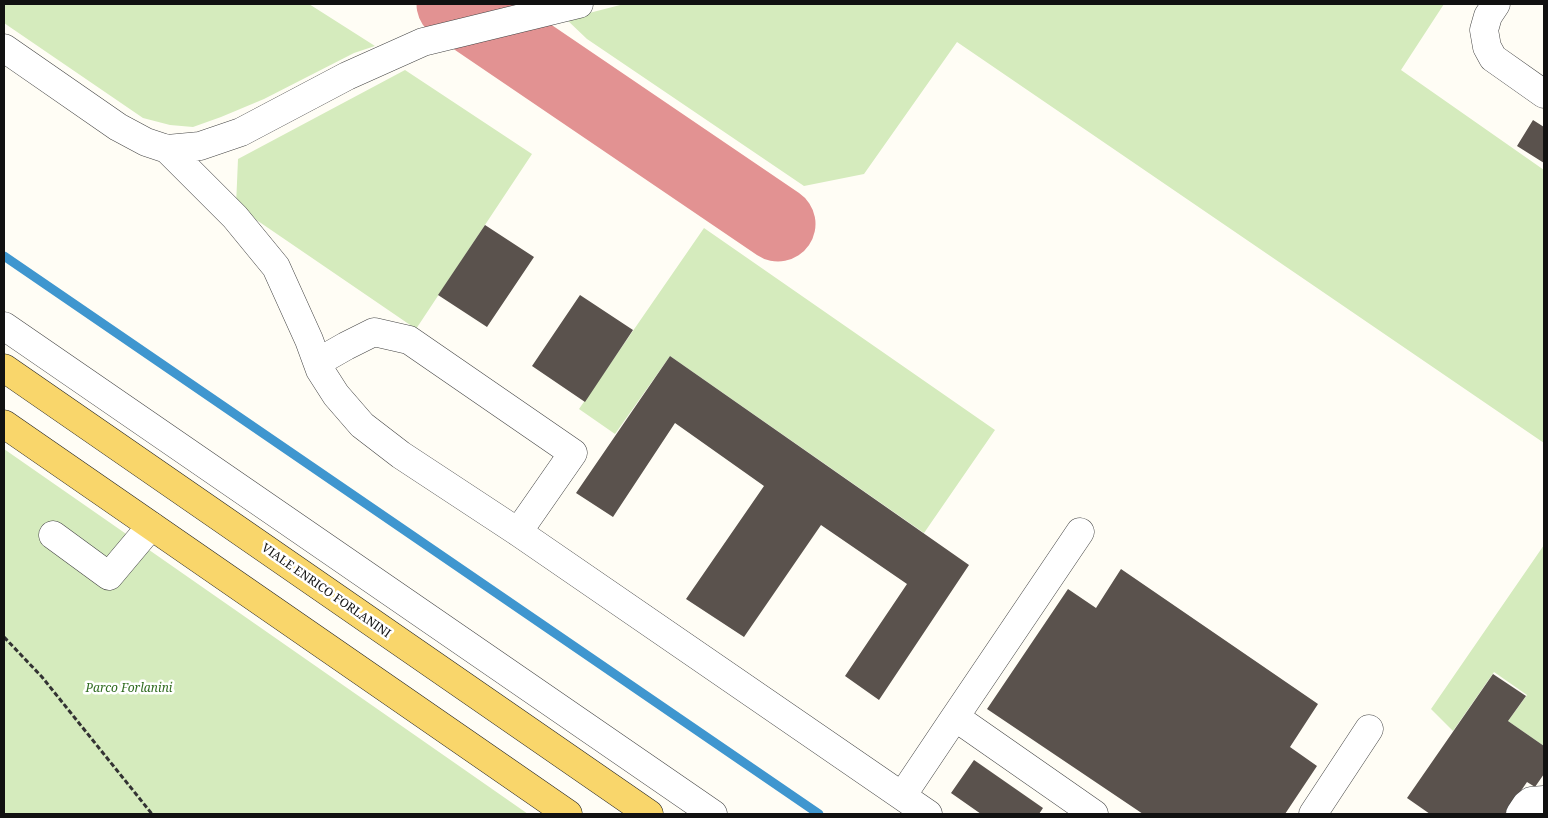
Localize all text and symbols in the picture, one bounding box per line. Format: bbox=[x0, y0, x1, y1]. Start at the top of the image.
street label: VIALE ENRICO FORLANINI bbox=[259, 541, 393, 641]
park label: Parco Forlanini bbox=[86, 682, 172, 696]

